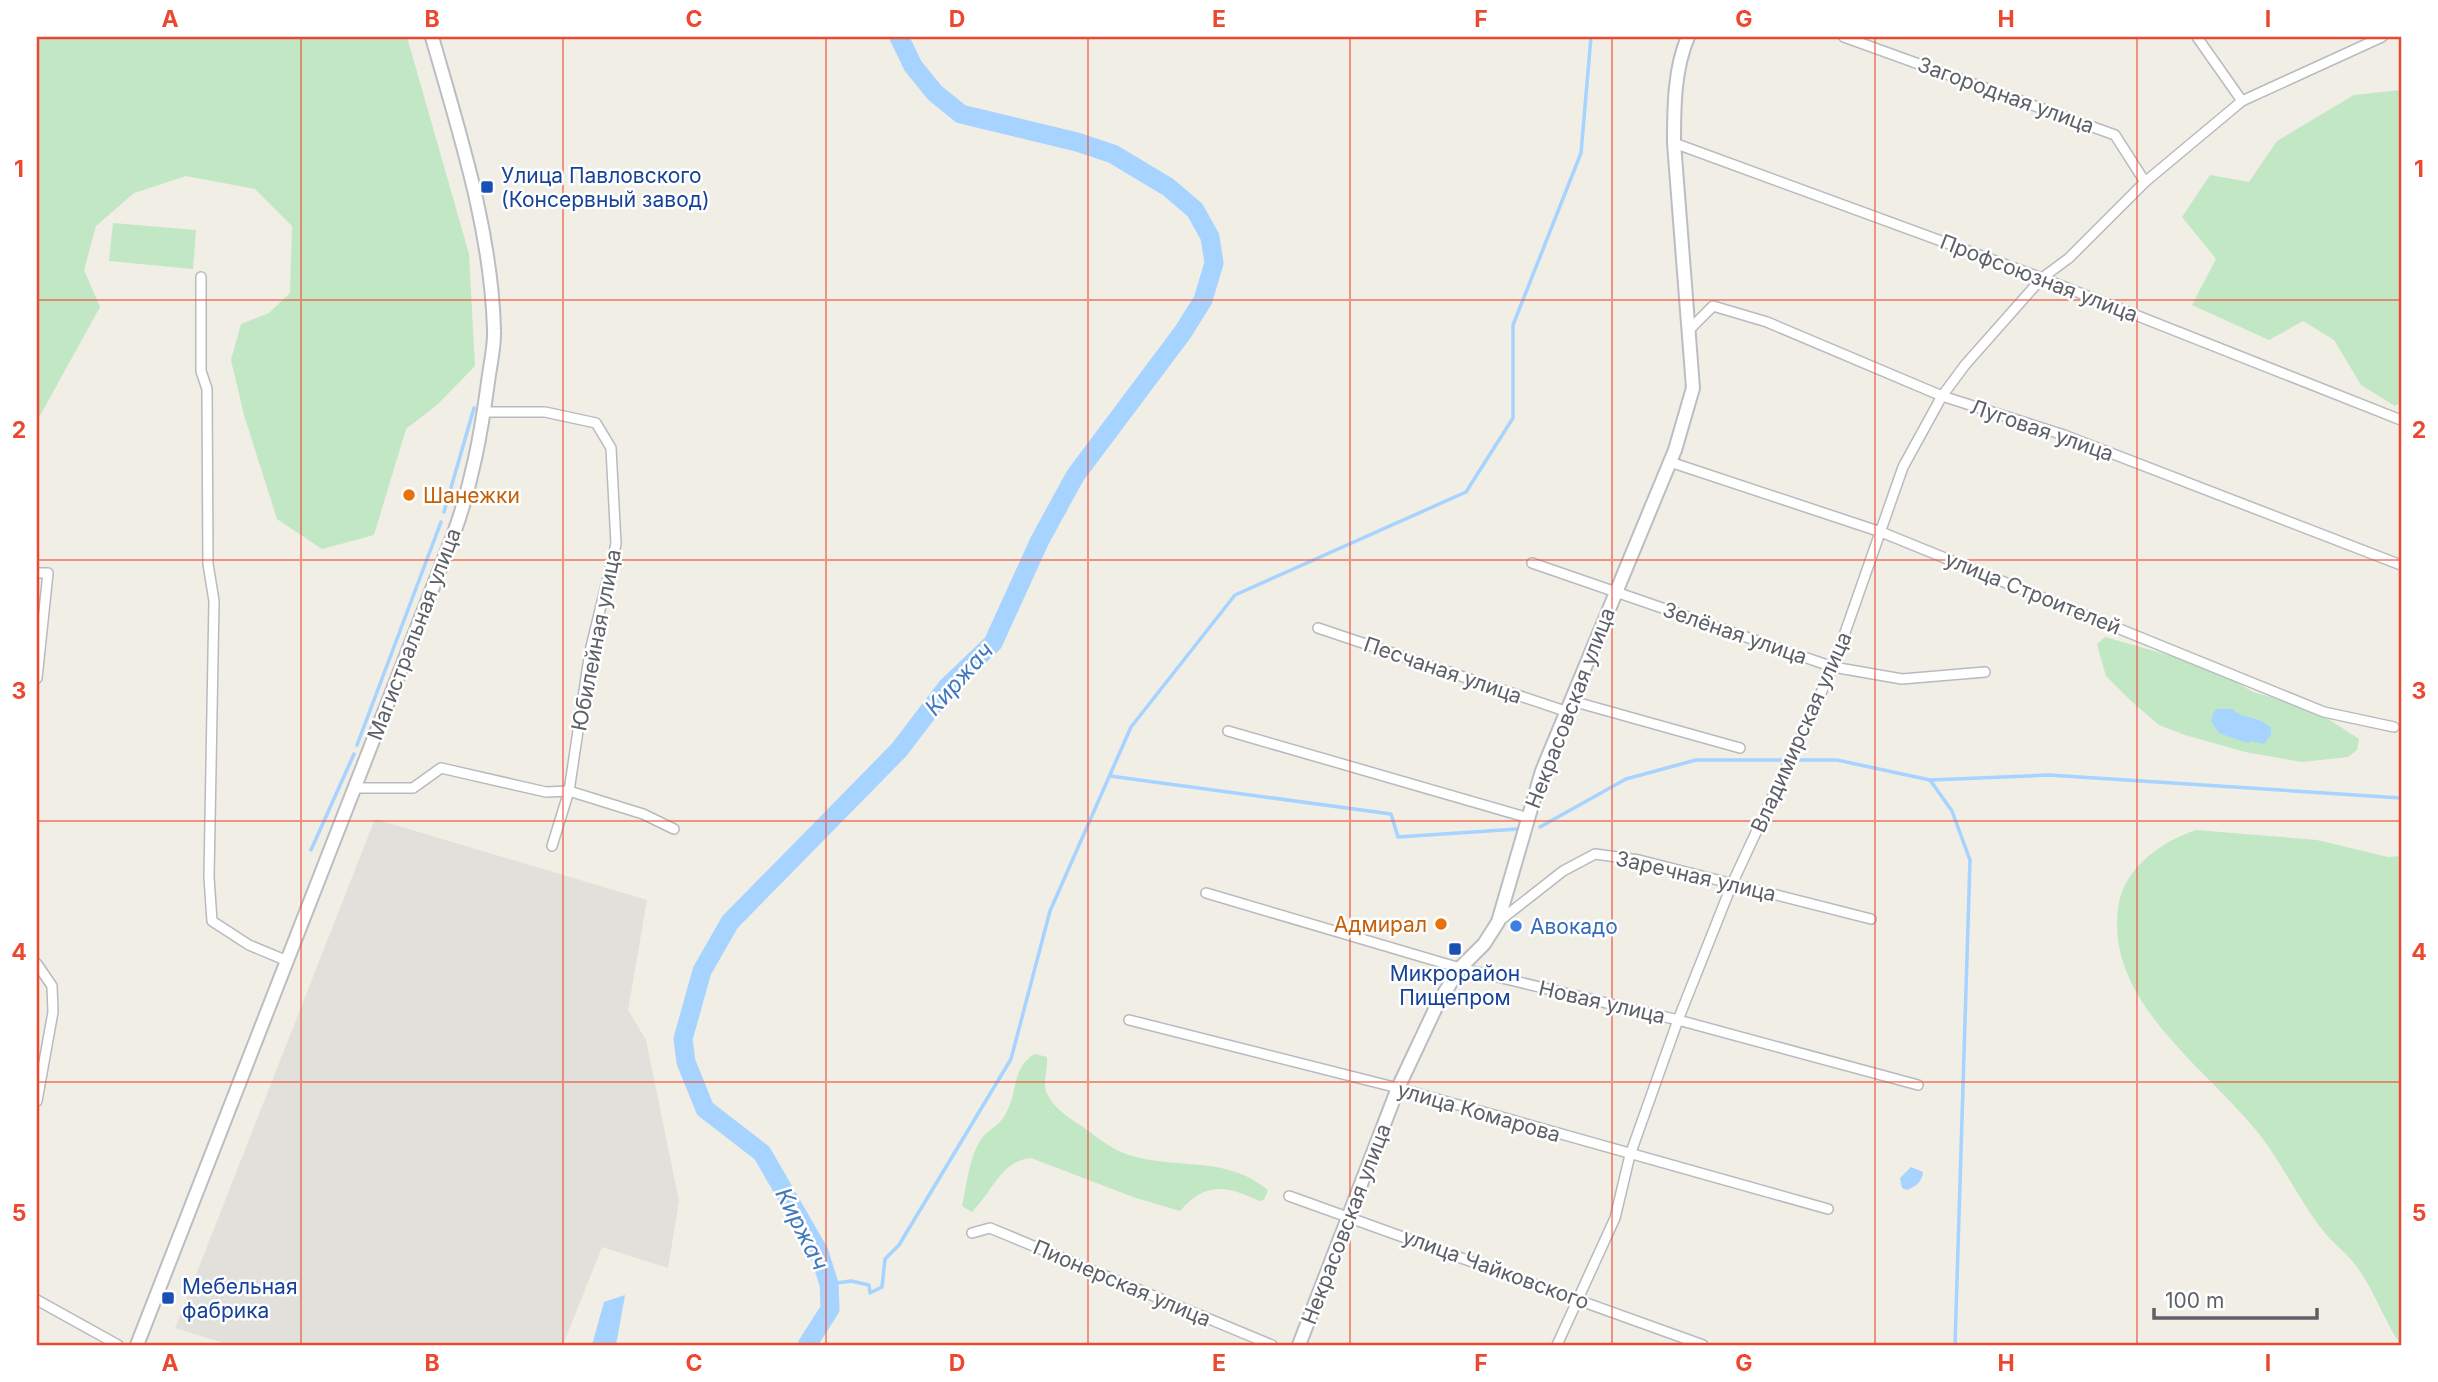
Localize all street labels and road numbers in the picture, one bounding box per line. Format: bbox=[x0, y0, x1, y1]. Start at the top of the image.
street label: Загородная улица bbox=[1914, 51, 2098, 139]
street label: Профсоюзная улица bbox=[1937, 229, 2141, 327]
street label: Луговая улица bbox=[1967, 394, 2117, 466]
street label: Магистральная улица bbox=[362, 525, 466, 743]
street label: улица Строителей bbox=[1941, 546, 2125, 640]
street label: Юбилейная улица bbox=[566, 547, 626, 733]
street label: Зелёная улица bbox=[1660, 597, 1810, 669]
street label: Некрасовская улица bbox=[1520, 604, 1620, 812]
street label: Владимирская улица bbox=[1745, 628, 1857, 836]
street label: Песчаная улица bbox=[1361, 631, 1525, 709]
street label: Заречная улица bbox=[1613, 845, 1779, 907]
street label: Новая улица bbox=[1536, 975, 1668, 1029]
street label: улица Комарова bbox=[1395, 1077, 1563, 1147]
street label: Некрасовская улица bbox=[1296, 1120, 1396, 1328]
street label: улица Чайковского bbox=[1399, 1224, 1593, 1314]
street label: Пионерская улица bbox=[1029, 1234, 1215, 1332]

